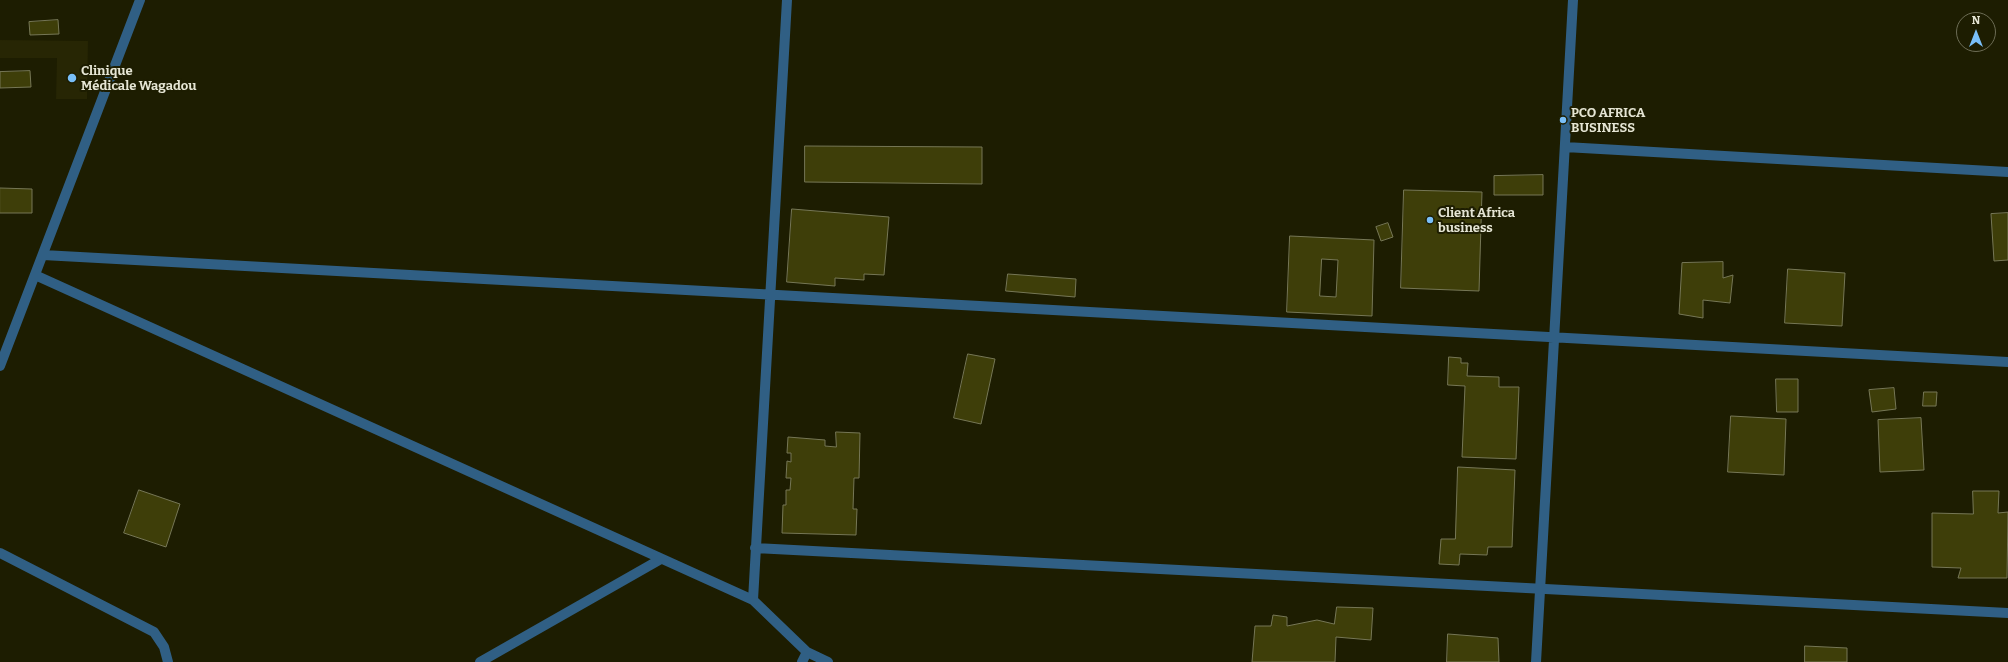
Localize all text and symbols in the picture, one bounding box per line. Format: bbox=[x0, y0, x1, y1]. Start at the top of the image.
north arrow bbox=[1956, 12, 1996, 52]
text: N bbox=[1972, 14, 1980, 27]
place label: Clinique Médicale Wagadou bbox=[81, 63, 196, 94]
marker: Clinique Médicale Wagadou bbox=[66, 72, 78, 84]
place label: PCO AFRICA BUSINESS bbox=[1571, 105, 1645, 136]
marker: PCO AFRICA BUSINESS bbox=[1558, 115, 1568, 125]
place label: Client Africa business bbox=[1438, 205, 1515, 236]
marker: Client Africa business bbox=[1425, 215, 1435, 225]

